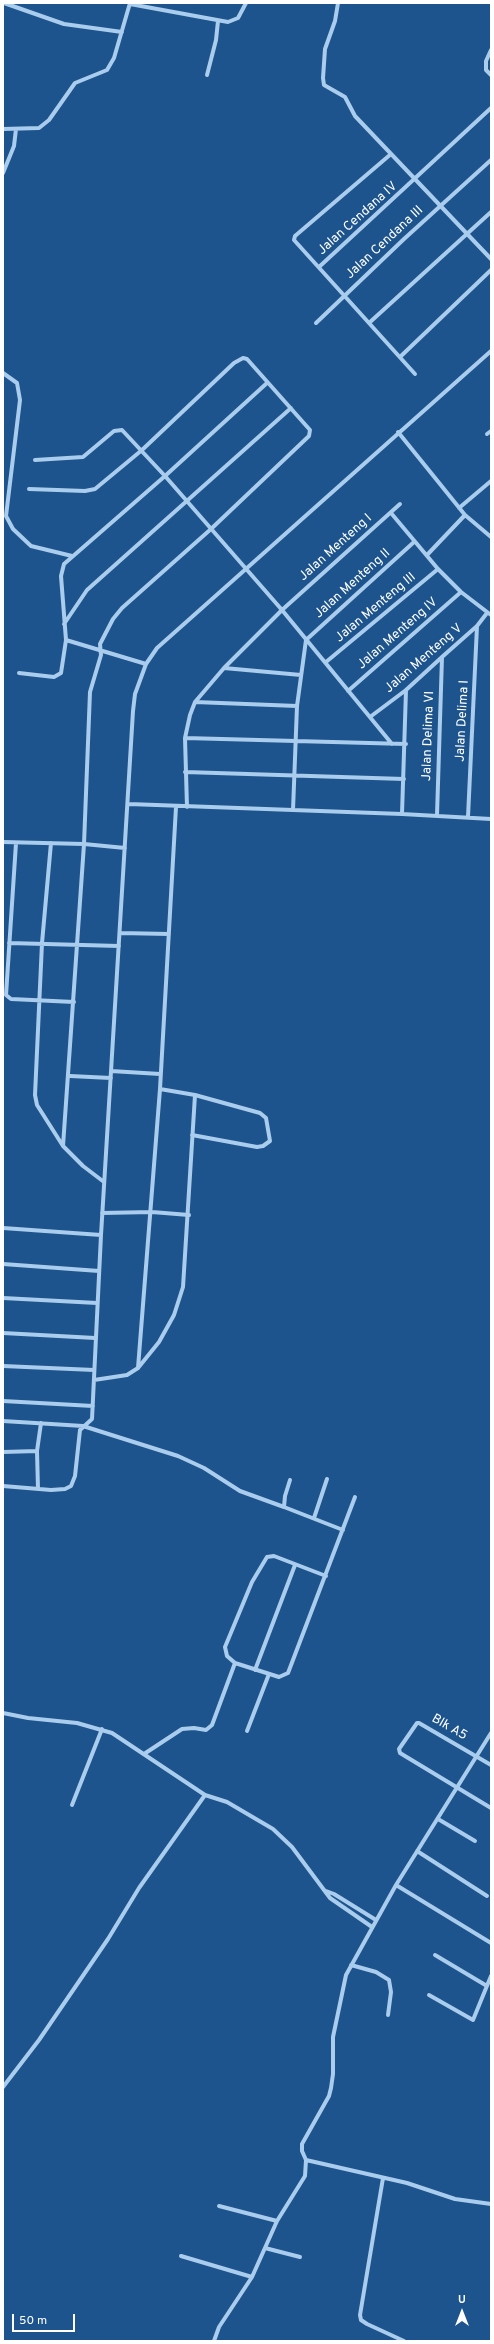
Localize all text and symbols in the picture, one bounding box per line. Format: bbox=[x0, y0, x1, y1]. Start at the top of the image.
street label: Jalan Cendana IV bbox=[315, 179, 401, 259]
street label: Jalan Cendana III bbox=[343, 203, 427, 283]
street label: Jalan Menteng I bbox=[296, 511, 376, 585]
street label: Jalan Menteng II bbox=[312, 546, 394, 622]
street label: Jalan Menteng III bbox=[333, 570, 419, 646]
street label: Jalan Menteng IV bbox=[355, 595, 441, 673]
street label: Jalan Menteng V bbox=[382, 621, 466, 697]
street label: Jalan Delima I bbox=[453, 680, 473, 762]
street label: Jalan Delima VI bbox=[420, 691, 438, 781]
street label: Blk A5 bbox=[428, 1712, 470, 1744]
north arrow bbox=[442, 2292, 482, 2332]
text: U bbox=[458, 2293, 466, 2307]
scale bar bbox=[14, 2306, 77, 2332]
text: 50 m bbox=[19, 2313, 47, 2329]

